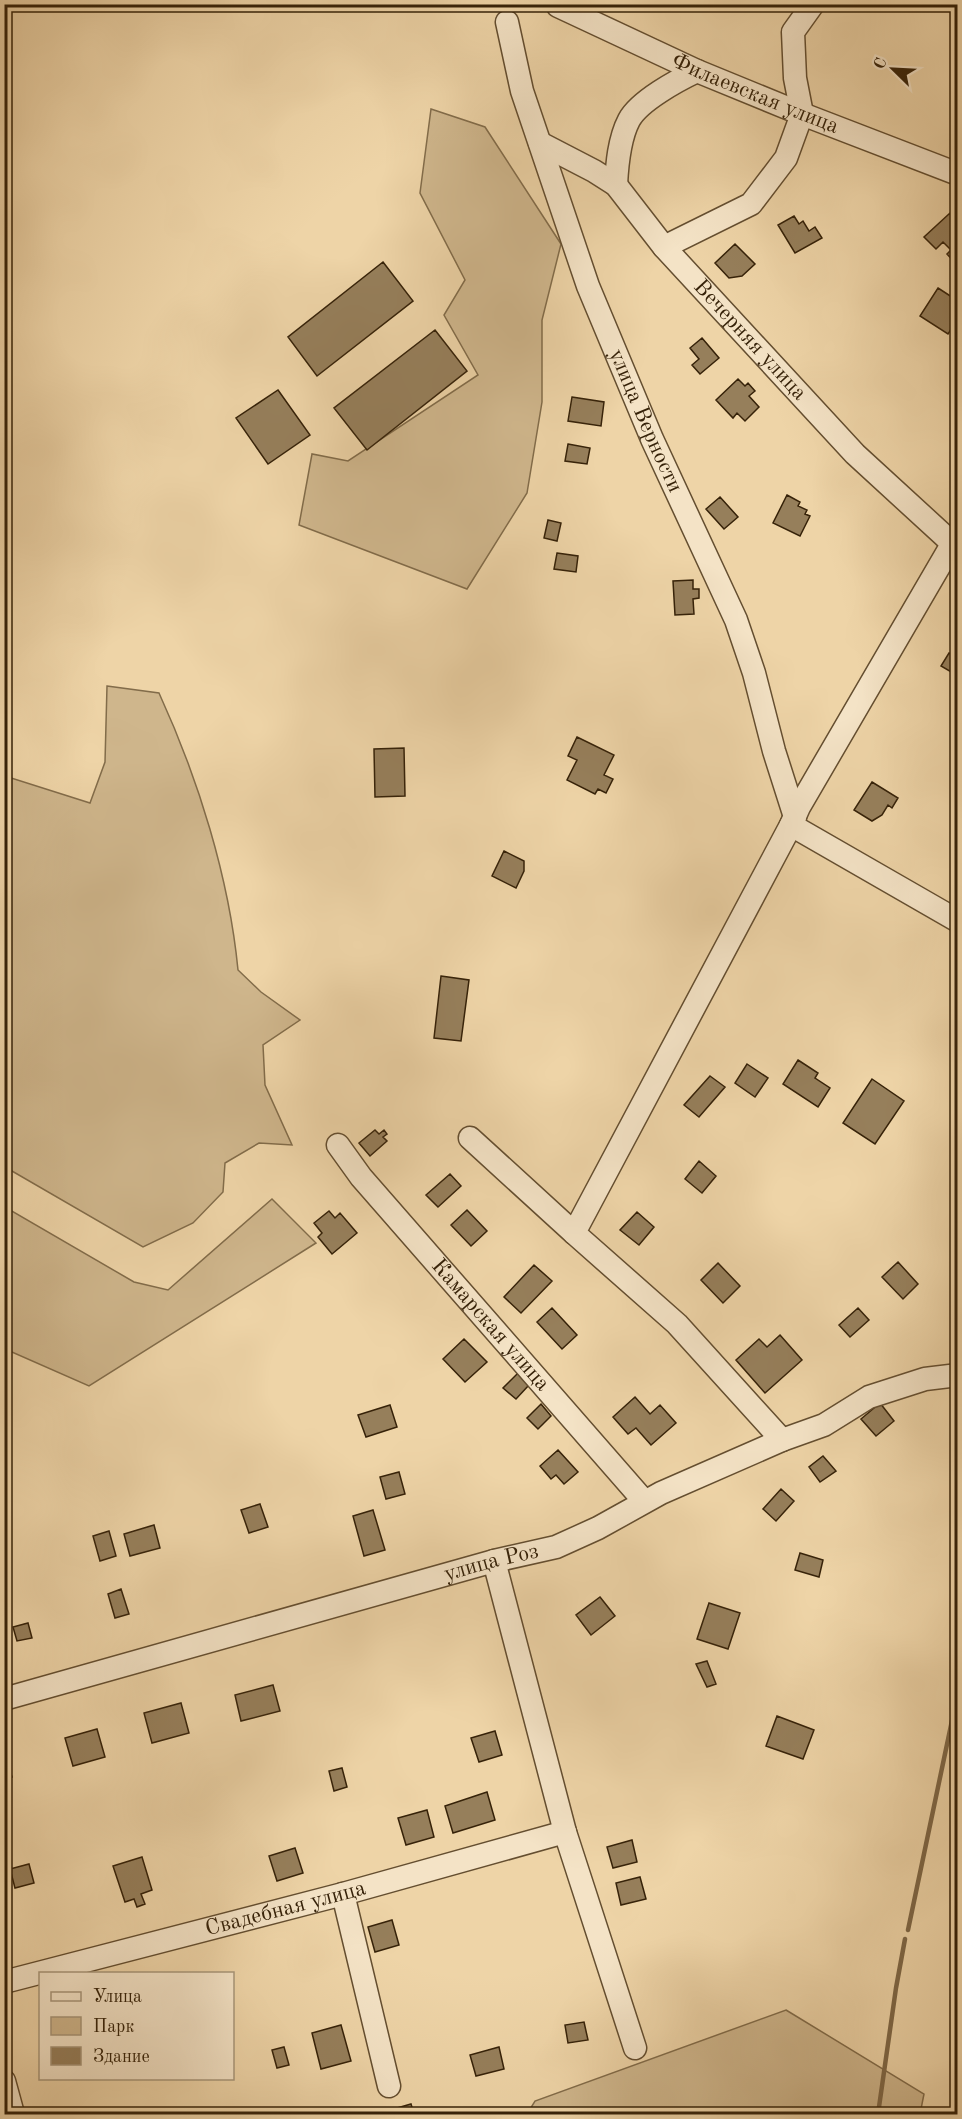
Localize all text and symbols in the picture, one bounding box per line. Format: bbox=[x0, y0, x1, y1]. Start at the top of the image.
north arrow bbox=[863, 39, 923, 99]
street label: Филаевская улица bbox=[668, 50, 842, 138]
text: С bbox=[872, 56, 891, 72]
street label: Вечерняя улица bbox=[689, 276, 811, 405]
street label: улица Верности bbox=[605, 346, 686, 496]
street label: Камарская улица bbox=[427, 1255, 554, 1395]
street label: улица Роз bbox=[442, 1540, 541, 1586]
street label: Свадебная улица bbox=[203, 1877, 368, 1940]
legend bbox=[39, 1972, 234, 2080]
text: Улица bbox=[93, 1988, 142, 2006]
text: Парк bbox=[93, 2018, 134, 2036]
text: Здание bbox=[93, 2048, 150, 2066]

